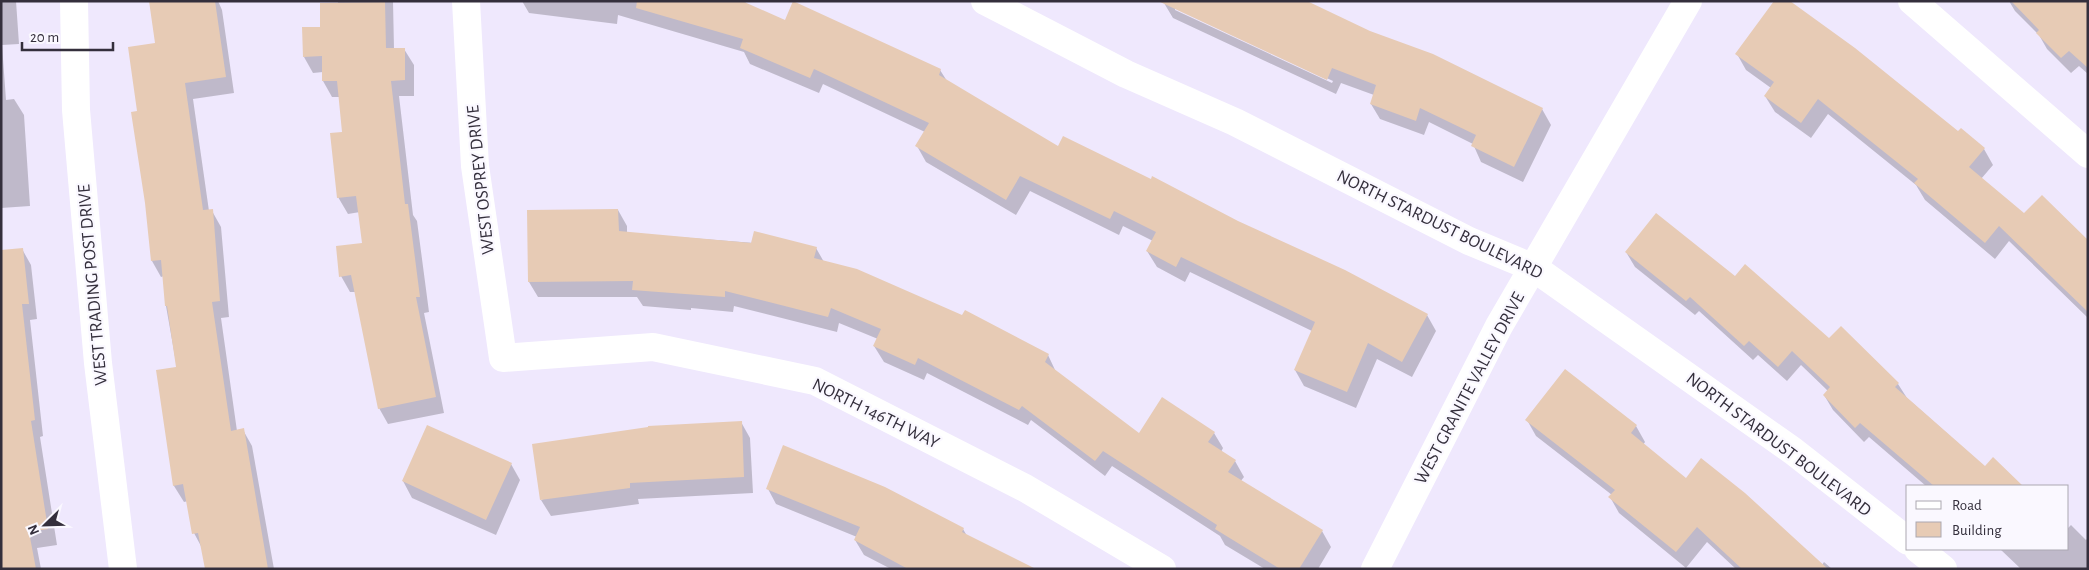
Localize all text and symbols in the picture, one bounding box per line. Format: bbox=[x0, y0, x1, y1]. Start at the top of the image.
scale bar bbox=[22, 20, 114, 52]
text: 20 m bbox=[30, 30, 59, 45]
street label: WEST OSPREY DRIVE bbox=[464, 104, 498, 255]
street label: NORTH STARDUST BOULEVARD bbox=[1334, 167, 1545, 283]
street label: WEST TRADING POST DRIVE bbox=[75, 183, 111, 386]
street label: WEST GRANITE VALLEY DRIVE bbox=[1412, 289, 1528, 487]
street label: NORTH STARDUST BOULEVARD bbox=[1683, 369, 1874, 520]
street label: NORTH 146TH WAY bbox=[809, 375, 942, 453]
legend bbox=[1906, 485, 2069, 550]
text: Road bbox=[1952, 498, 1982, 513]
north arrow bbox=[20, 500, 70, 550]
text: N bbox=[26, 522, 42, 537]
text: Building bbox=[1952, 523, 2002, 538]

